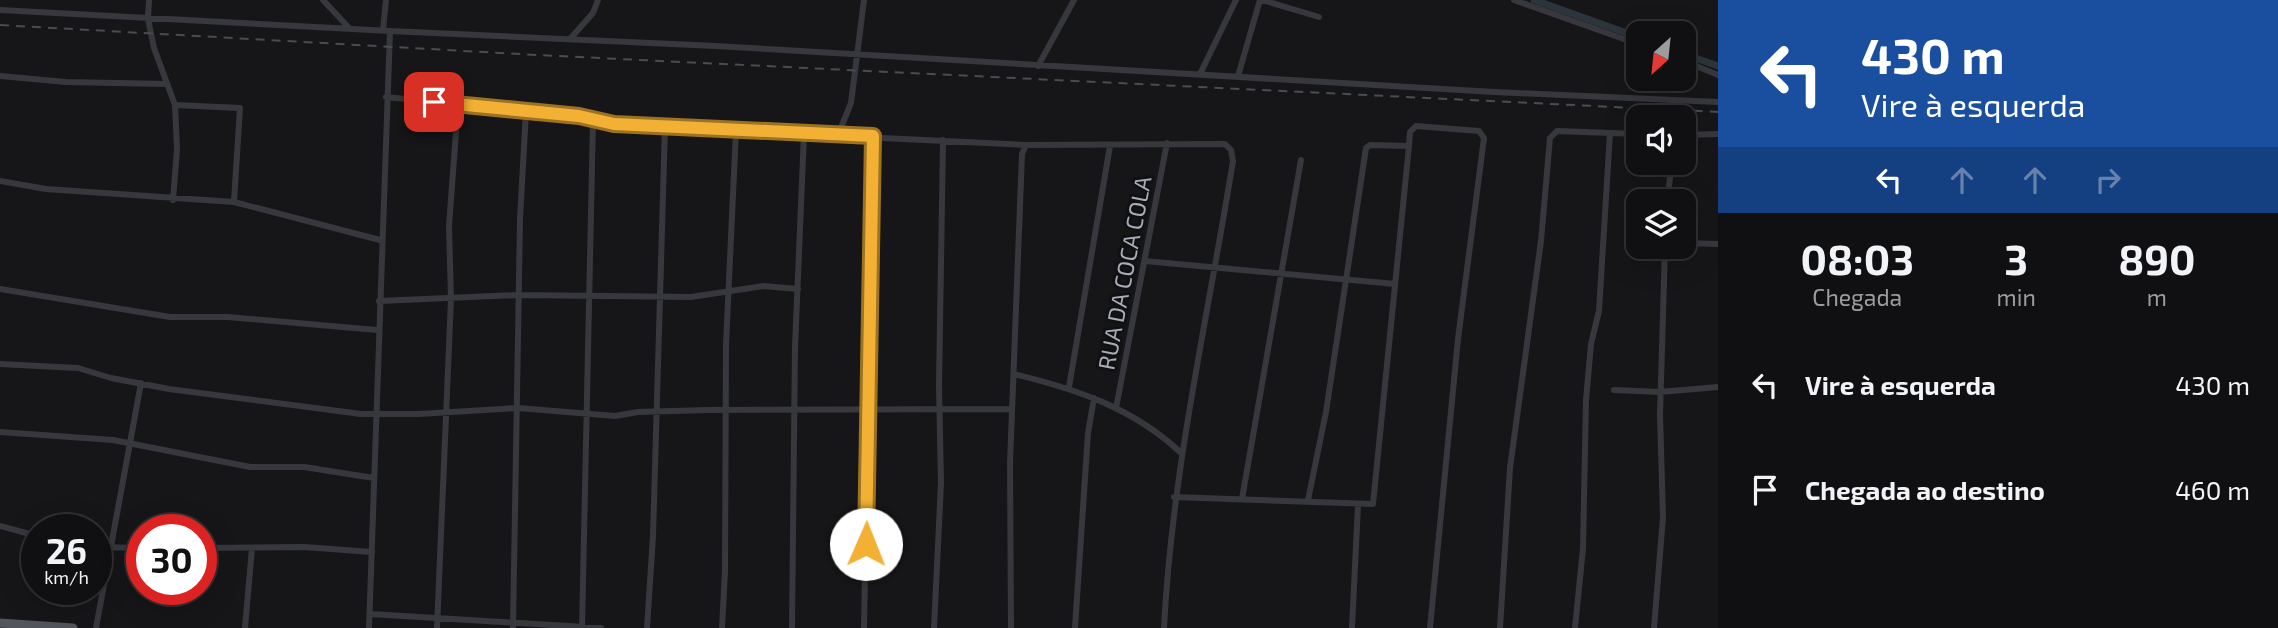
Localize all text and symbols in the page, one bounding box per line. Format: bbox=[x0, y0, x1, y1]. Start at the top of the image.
north arrow bbox=[1626, 21, 1696, 91]
map controls bbox=[1626, 21, 1696, 259]
text: 430 m bbox=[1861, 25, 2005, 84]
icon: left bbox=[1746, 28, 1837, 119]
pin bbox=[404, 72, 464, 132]
icon: arrive bbox=[415, 83, 453, 121]
text: Vire à esquerda bbox=[1861, 85, 2085, 123]
button: sound bbox=[1626, 105, 1696, 175]
icon: left bbox=[1870, 161, 1908, 199]
icon: ahead bbox=[1943, 161, 1981, 199]
icon: ahead bbox=[2016, 161, 2054, 199]
icon: right bbox=[2089, 161, 2127, 199]
street label: RUA DA COCA COLA bbox=[1091, 173, 1157, 372]
button: layers bbox=[1626, 189, 1696, 259]
text: 08:03 bbox=[1800, 233, 1914, 283]
text: 3 bbox=[2004, 233, 2028, 283]
text: 890 bbox=[2118, 233, 2196, 283]
text: Chegada bbox=[1812, 283, 1902, 311]
text: min bbox=[1997, 283, 2036, 311]
text: m bbox=[2147, 283, 2167, 311]
icon: left bbox=[1746, 366, 1784, 404]
text: Vire à esquerda bbox=[1805, 369, 1996, 400]
text: 430 m bbox=[2175, 369, 2250, 400]
icon: arrive bbox=[1746, 471, 1784, 509]
text: Chegada ao destino bbox=[1805, 474, 2045, 505]
text: 460 m bbox=[2175, 474, 2250, 505]
position arrow bbox=[829, 507, 903, 581]
speed limit sign: 30 bbox=[126, 514, 217, 605]
text: 26 bbox=[46, 529, 87, 571]
text: km/h bbox=[44, 566, 89, 588]

